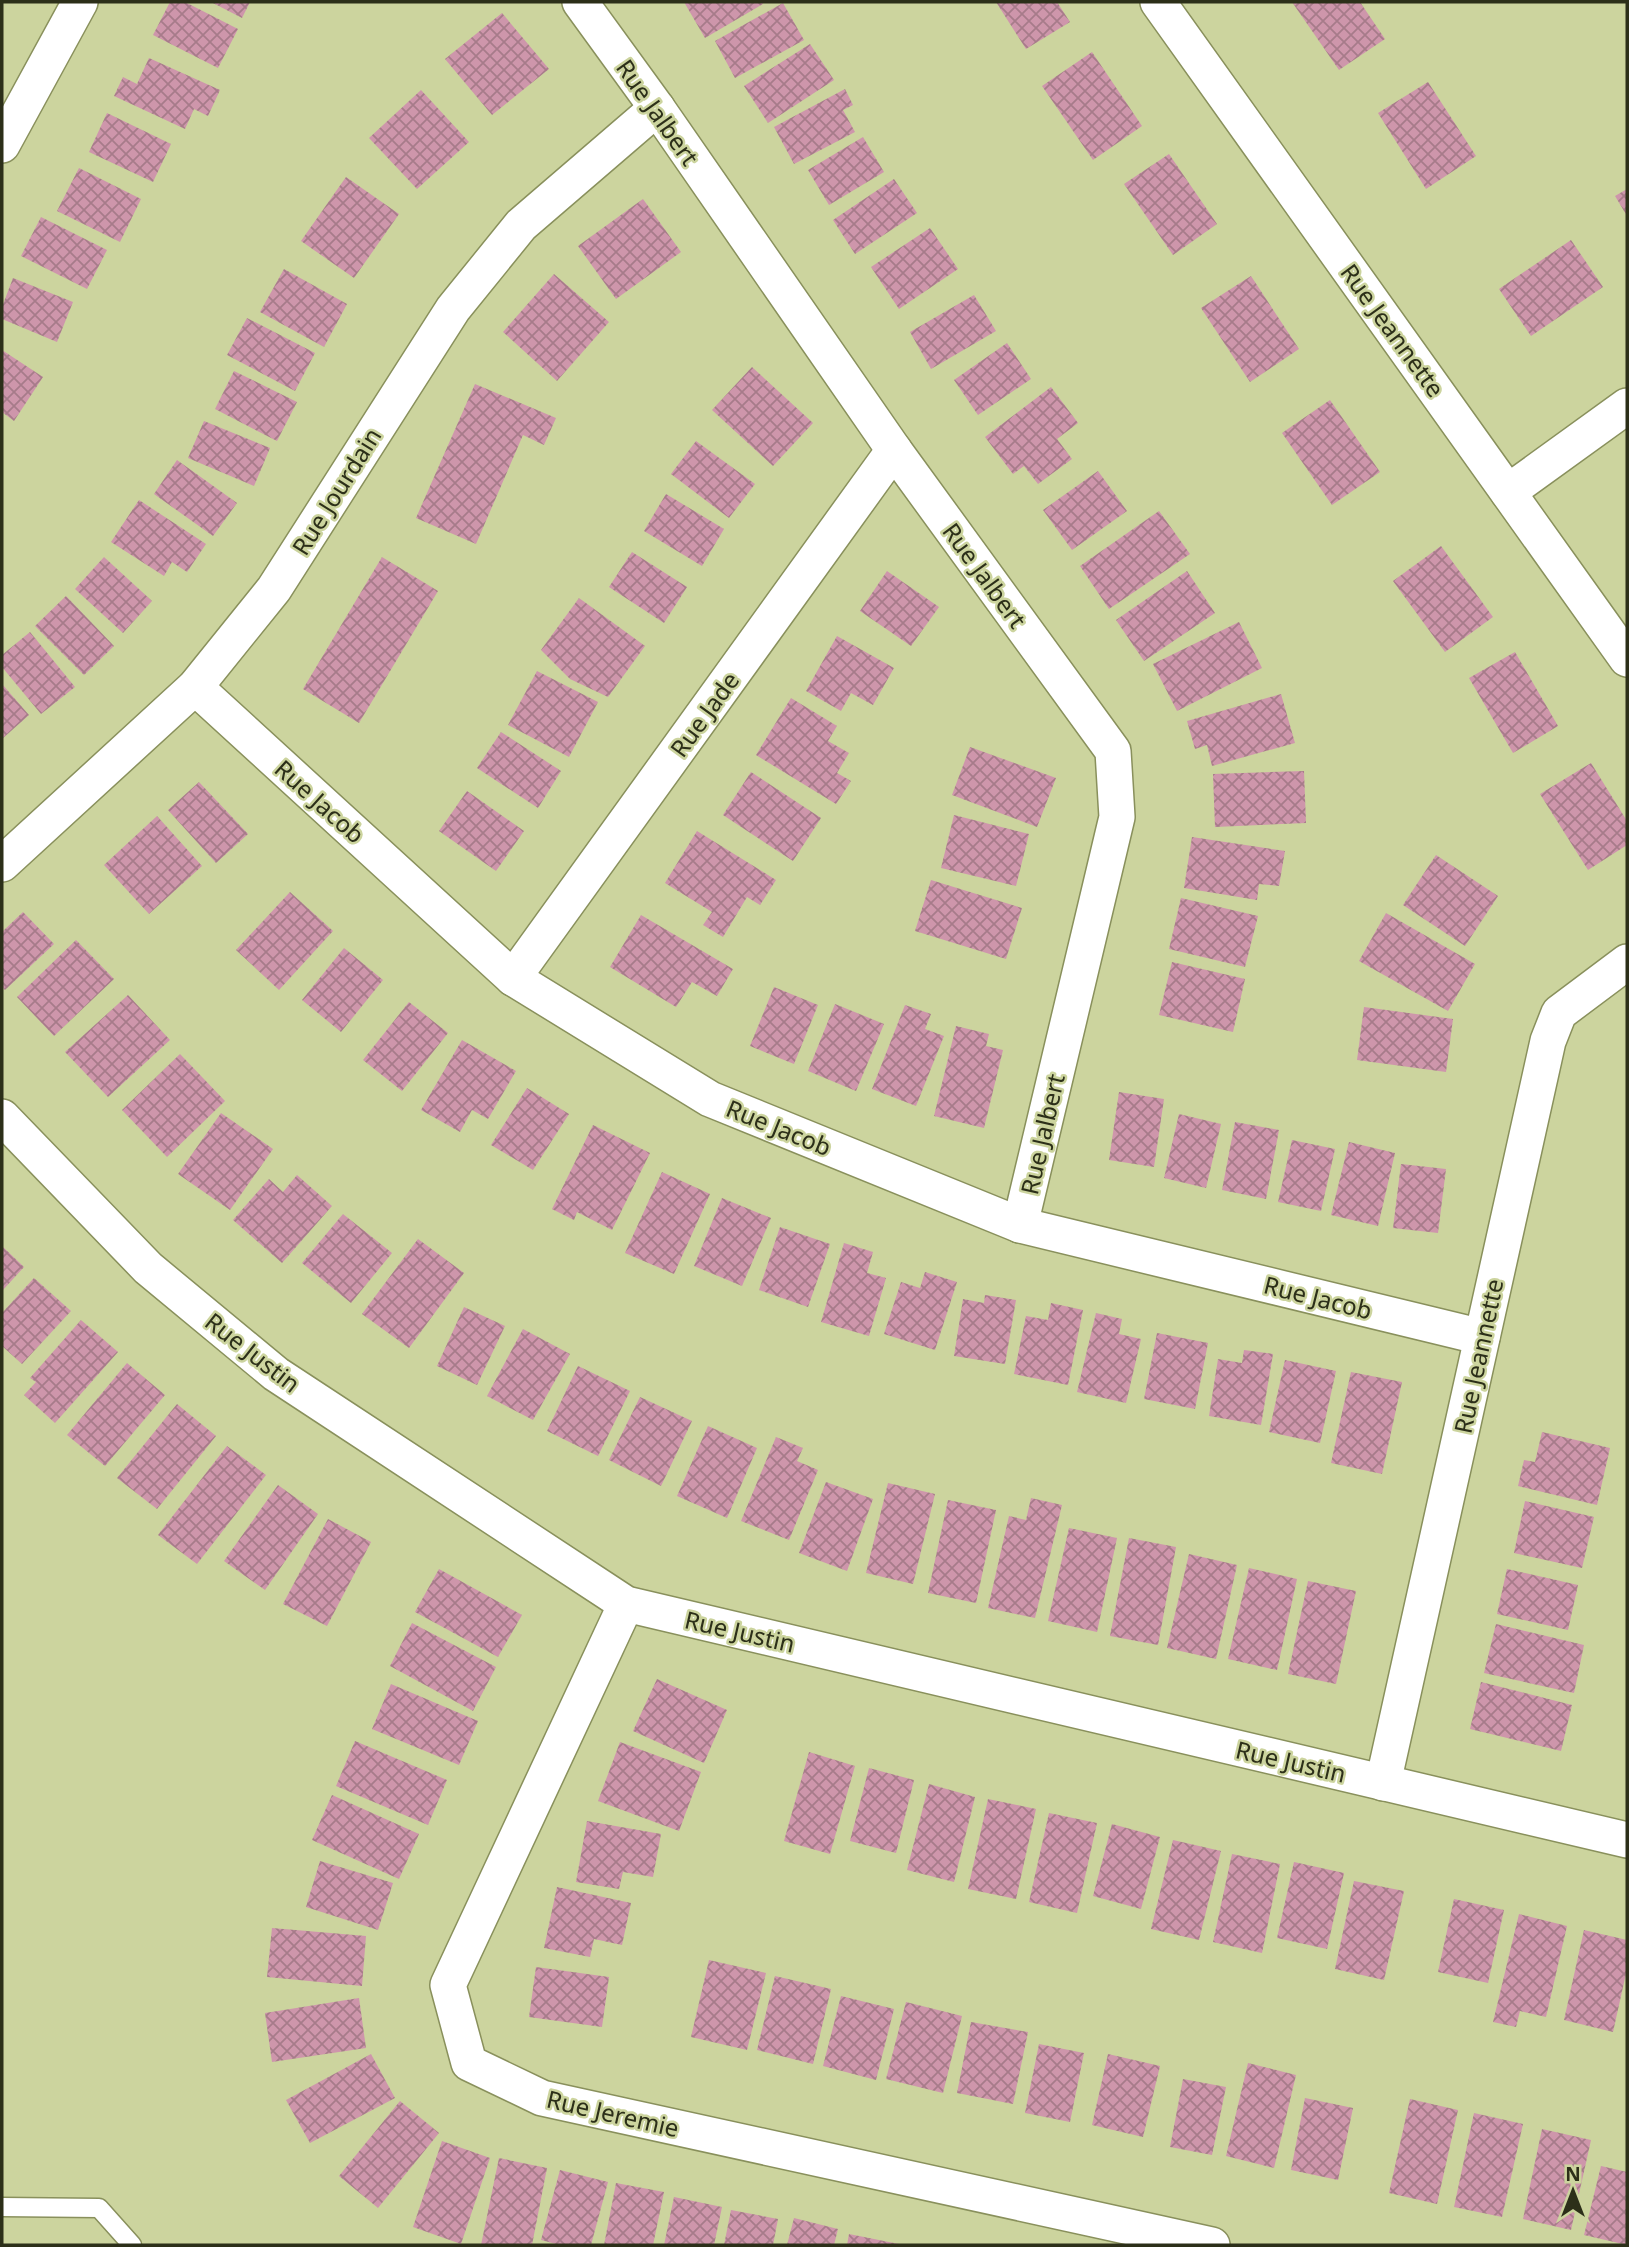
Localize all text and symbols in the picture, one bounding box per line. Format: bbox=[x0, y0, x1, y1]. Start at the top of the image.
street label: Rue Jalbert bbox=[609, 52, 707, 172]
street label: Rue Jeannette bbox=[1333, 257, 1453, 403]
street label: Rue Jourdain bbox=[284, 421, 388, 561]
street label: Rue Jalbert bbox=[936, 516, 1035, 635]
street label: Rue Jade bbox=[662, 665, 746, 763]
street label: Rue Jacob bbox=[268, 752, 372, 850]
street label: Rue Jalbert bbox=[1012, 1070, 1072, 1197]
street label: Rue Jacob bbox=[722, 1091, 836, 1163]
street label: Rue Jacob bbox=[1260, 1268, 1376, 1326]
street label: Rue Jeannette bbox=[1446, 1276, 1510, 1436]
street label: Rue Justin bbox=[199, 1304, 307, 1400]
street label: Rue Justin bbox=[682, 1602, 798, 1660]
street label: Rue Justin bbox=[1233, 1732, 1349, 1790]
street label: Rue Jeremie bbox=[544, 2082, 682, 2144]
north arrow bbox=[1538, 2156, 1608, 2226]
text: N bbox=[1565, 2161, 1581, 2187]

